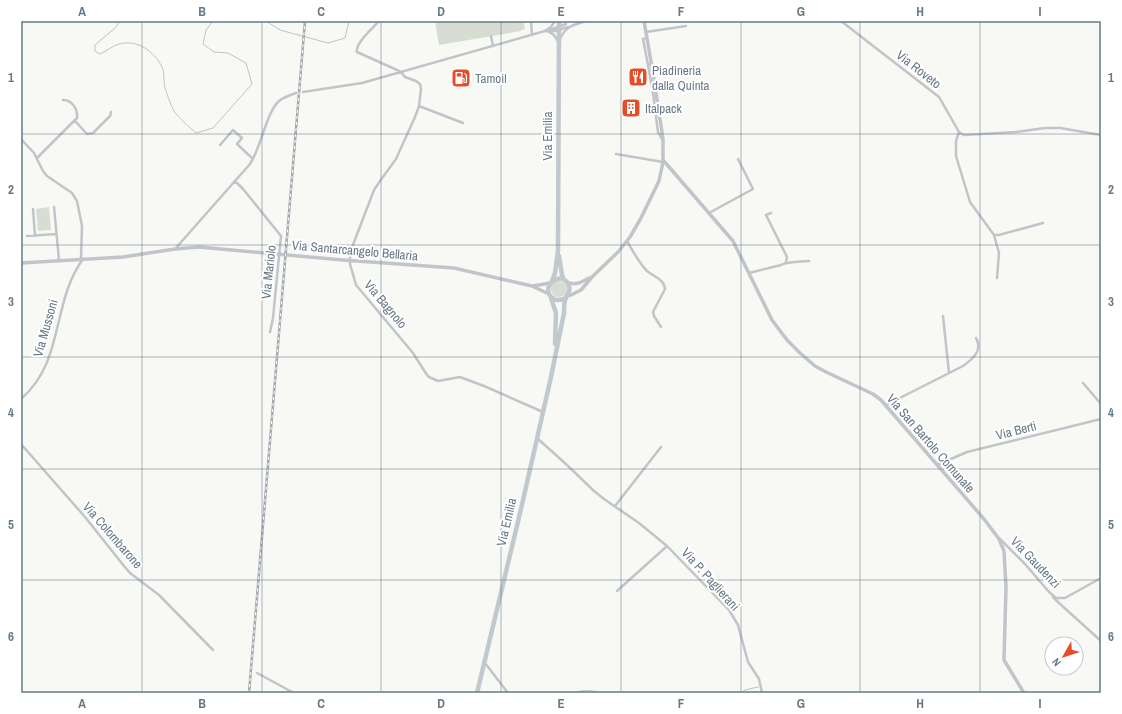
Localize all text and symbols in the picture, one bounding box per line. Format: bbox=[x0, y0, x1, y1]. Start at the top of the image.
text: A bbox=[78, 3, 86, 20]
text: B bbox=[198, 3, 206, 20]
text: C bbox=[317, 3, 325, 20]
text: D bbox=[437, 3, 445, 20]
text: E bbox=[557, 3, 565, 20]
text: F bbox=[678, 3, 685, 20]
text: G bbox=[797, 3, 805, 20]
text: H bbox=[916, 3, 924, 20]
text: I bbox=[1039, 3, 1042, 20]
street label: Via Roveto bbox=[893, 47, 945, 92]
place label: Piadineria dalla Quinta bbox=[652, 62, 710, 94]
restaurant icon: Piadineria dalla Quinta bbox=[627, 66, 649, 88]
fuel station icon: Tamoil bbox=[450, 67, 472, 89]
text: 1 bbox=[8, 69, 14, 86]
text: 1 bbox=[1108, 69, 1114, 86]
place label: Tamoil bbox=[475, 70, 507, 87]
building icon: Italpack bbox=[620, 97, 642, 119]
place label: Italpack bbox=[645, 100, 682, 117]
street label: Via Emilia bbox=[539, 111, 556, 161]
text: 2 bbox=[8, 181, 14, 198]
text: 2 bbox=[1108, 181, 1114, 198]
street label: Via Santarcangelo Bellaria bbox=[291, 237, 419, 264]
street label: Via Mariolo bbox=[257, 244, 280, 300]
street label: Via Bagnolo bbox=[360, 277, 411, 332]
text: 3 bbox=[8, 293, 14, 310]
text: 3 bbox=[1108, 293, 1114, 310]
street label: Via Mussoni bbox=[29, 297, 62, 359]
street label: Via San Bartolo Comunale bbox=[883, 390, 978, 497]
text: 4 bbox=[8, 404, 14, 421]
text: 4 bbox=[1108, 404, 1114, 421]
street label: Via Berti bbox=[994, 417, 1038, 444]
street label: Via Emilia bbox=[493, 496, 520, 548]
street label: Via Colombarone bbox=[79, 499, 146, 572]
text: 5 bbox=[8, 516, 14, 533]
text: 5 bbox=[1108, 516, 1114, 533]
street label: Via Gaudenzi bbox=[1007, 533, 1064, 592]
street label: Via P. Paglierani bbox=[678, 544, 743, 614]
text: 6 bbox=[8, 628, 14, 645]
text: 6 bbox=[1108, 628, 1114, 645]
north arrow bbox=[1044, 636, 1084, 676]
text: N bbox=[1049, 655, 1064, 669]
text: A bbox=[78, 695, 86, 712]
text: B bbox=[198, 695, 206, 712]
text: C bbox=[317, 695, 325, 712]
text: D bbox=[437, 695, 445, 712]
text: E bbox=[557, 695, 565, 712]
text: F bbox=[678, 695, 685, 712]
text: G bbox=[797, 695, 805, 712]
text: H bbox=[916, 695, 924, 712]
text: I bbox=[1039, 695, 1042, 712]

